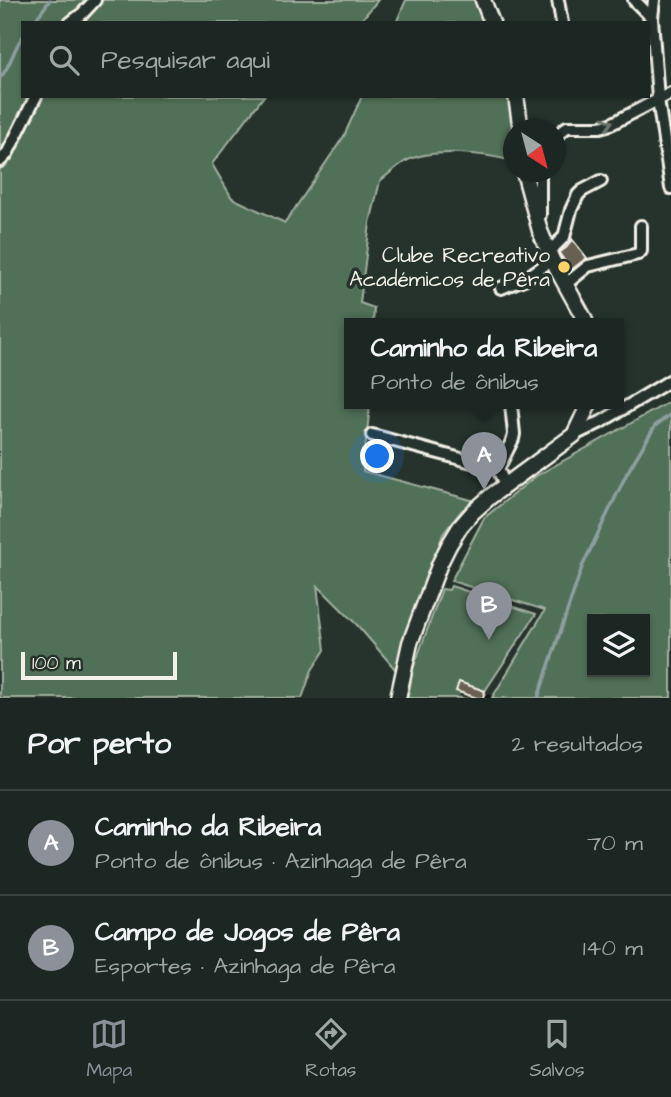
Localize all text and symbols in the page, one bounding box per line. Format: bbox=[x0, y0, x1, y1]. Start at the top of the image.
search box bbox=[21, 21, 650, 98]
icon: search bbox=[45, 41, 83, 79]
text: Pesquisar aqui bbox=[101, 42, 270, 78]
one-way arrow bbox=[601, 117, 613, 132]
north arrow bbox=[503, 119, 566, 182]
place label: Clube Recreativo Académicos de Pêra bbox=[349, 241, 550, 294]
marker: Clube Recreativo Académicos de Pêra bbox=[556, 259, 572, 275]
popup bbox=[344, 318, 624, 409]
text: Caminho da Ribeira bbox=[371, 330, 597, 366]
text: Ponto de ônibus bbox=[371, 366, 539, 398]
pin: A bbox=[461, 432, 507, 490]
your location bbox=[360, 439, 394, 473]
pin: B bbox=[466, 582, 512, 640]
map controls bbox=[587, 614, 650, 677]
button: layers bbox=[587, 614, 650, 677]
scale bar bbox=[21, 649, 177, 681]
text: 100 m bbox=[32, 650, 81, 677]
text: Por perto bbox=[28, 723, 171, 765]
text: 2 resultados bbox=[511, 728, 643, 760]
text: Caminho da Ribeira bbox=[95, 809, 321, 845]
text: A bbox=[44, 827, 58, 859]
text: 70 m bbox=[587, 827, 643, 859]
text: Ponto de ônibus · Azinhaga de Pêra bbox=[95, 845, 467, 877]
text: Campo de Jogos de Pêra bbox=[95, 914, 400, 950]
text: B bbox=[43, 932, 59, 964]
text: 140 m bbox=[583, 932, 643, 964]
text: Esportes · Azinhaga de Pêra bbox=[95, 950, 395, 982]
tab: Mapa bbox=[87, 1015, 132, 1084]
tab: Rotas bbox=[305, 1015, 356, 1084]
tab: Salvos bbox=[530, 1015, 584, 1084]

